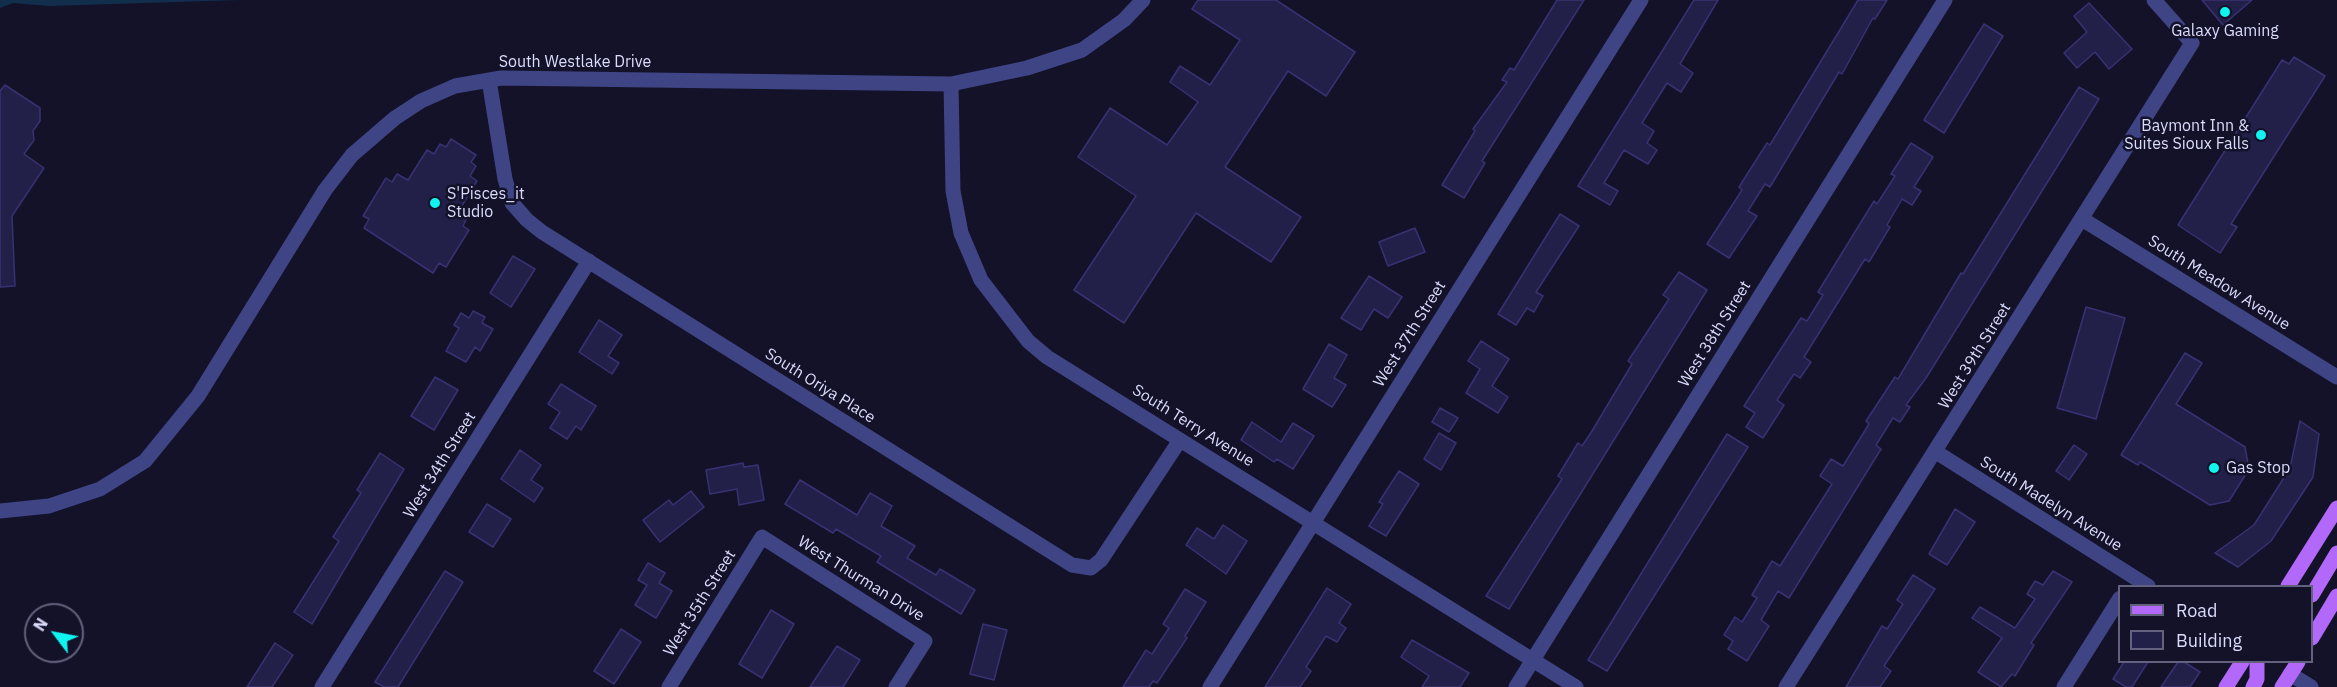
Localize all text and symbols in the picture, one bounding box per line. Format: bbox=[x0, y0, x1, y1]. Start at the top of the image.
marker: Galaxy Gaming bbox=[2218, 5, 2232, 19]
place label: Galaxy Gaming bbox=[2171, 21, 2279, 41]
street label: South Westlake Drive bbox=[499, 52, 651, 72]
place label: Baymont Inn & Suites Sioux Falls bbox=[2124, 116, 2249, 154]
marker: Baymont Inn & Suites Sioux Falls bbox=[2254, 128, 2268, 142]
place label: S'Pisces_it Studio bbox=[447, 184, 525, 222]
marker: S'Pisces_it Studio bbox=[428, 196, 442, 210]
street label: South Meadow Avenue bbox=[2144, 231, 2294, 335]
street label: West 37th Street bbox=[1370, 277, 1450, 391]
street label: West 38th Street bbox=[1675, 277, 1755, 391]
street label: West 39th Street bbox=[1935, 299, 2015, 413]
street label: South Oriya Place bbox=[761, 344, 879, 428]
street label: South Terry Avenue bbox=[1129, 381, 1257, 471]
street label: West 34th Street bbox=[400, 408, 480, 522]
street label: South Madelyn Avenue bbox=[1976, 452, 2126, 556]
place label: Gas Stop bbox=[2226, 458, 2290, 478]
marker: Gas Stop bbox=[2207, 461, 2221, 475]
street label: West Thurman Drive bbox=[794, 532, 928, 626]
street label: West 35th Street bbox=[660, 546, 740, 660]
legend bbox=[2118, 585, 2313, 663]
text: Road bbox=[2176, 599, 2217, 622]
north arrow bbox=[24, 603, 84, 663]
text: N bbox=[29, 614, 52, 635]
text: Building bbox=[2176, 629, 2242, 652]

